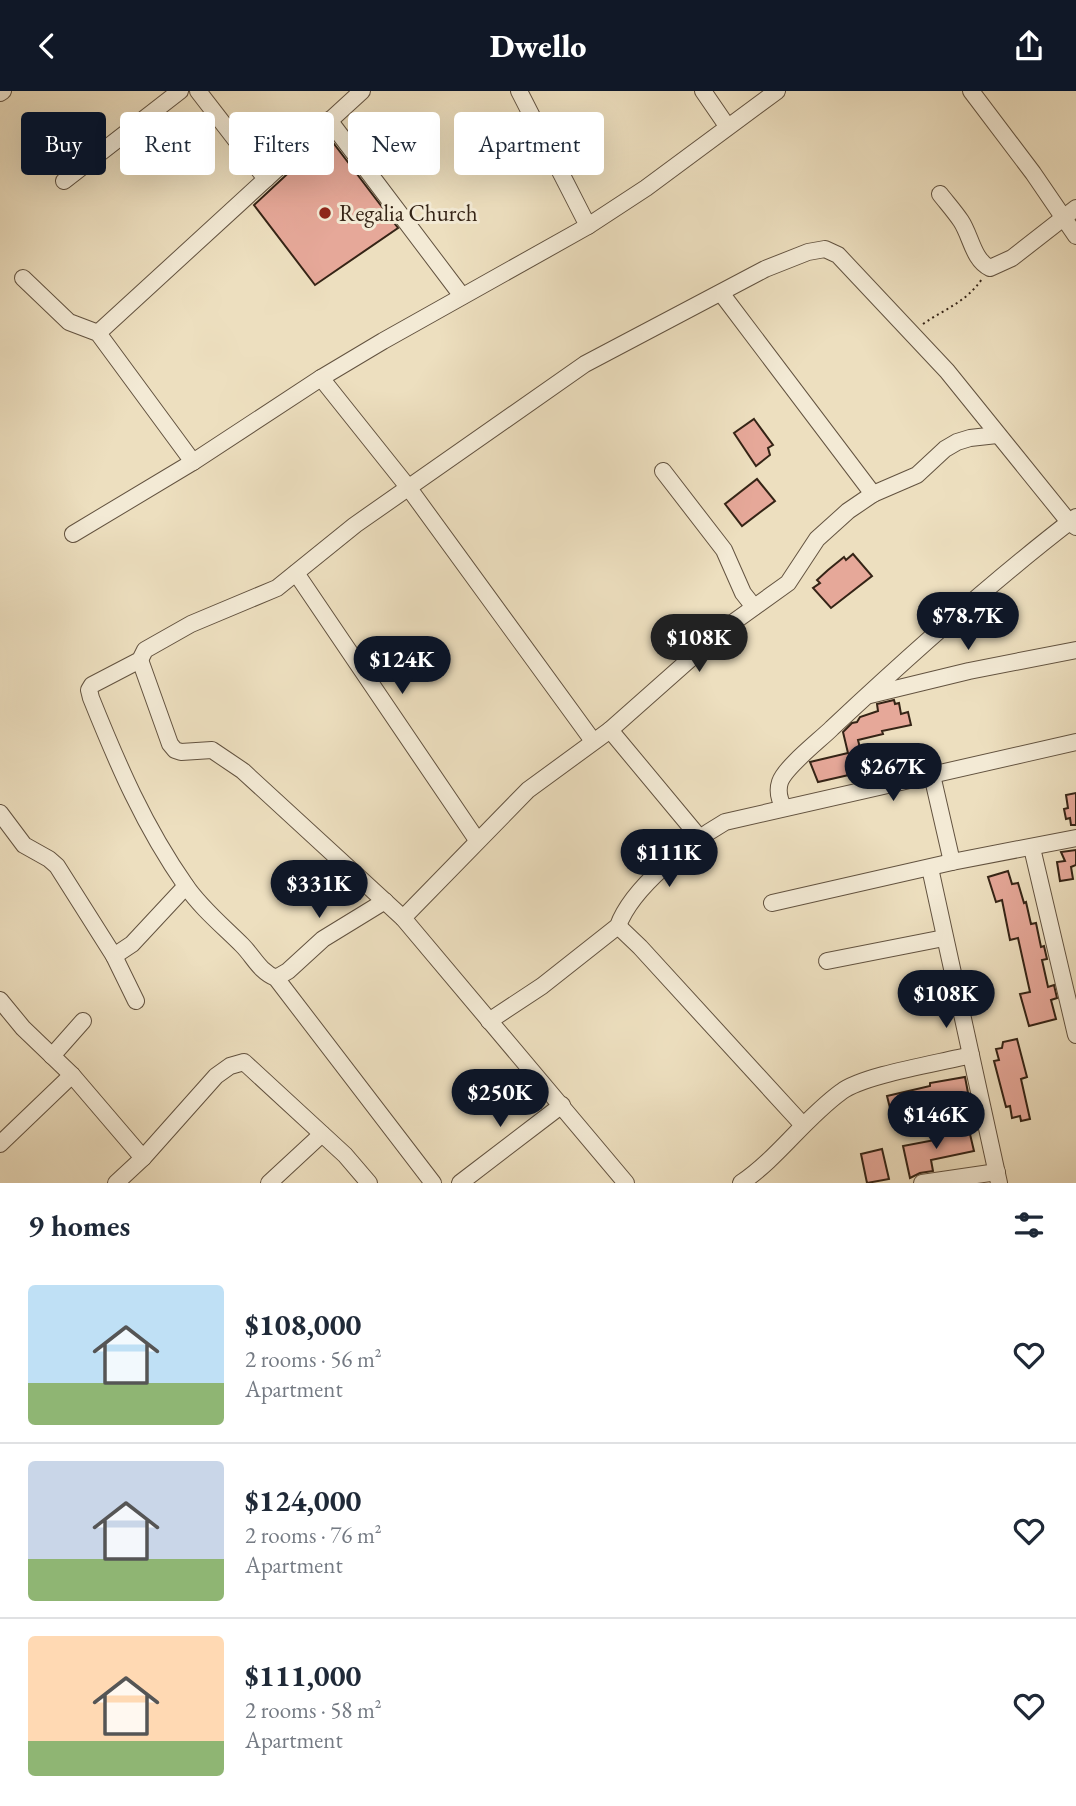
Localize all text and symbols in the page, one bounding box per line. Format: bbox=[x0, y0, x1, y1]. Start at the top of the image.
text: Dwello bbox=[490, 25, 586, 67]
icon: back bbox=[28, 27, 66, 65]
icon: share bbox=[1010, 27, 1048, 65]
chip: Buy bbox=[21, 112, 106, 175]
chip: Rent bbox=[120, 112, 215, 175]
chip: Filters bbox=[229, 112, 334, 175]
chip: New bbox=[348, 112, 440, 175]
chip: Apartment bbox=[454, 112, 604, 175]
place label: Regalia Church bbox=[339, 198, 478, 228]
marker: Regalia Church bbox=[317, 205, 333, 221]
pin: $78.7K bbox=[911, 593, 1025, 652]
text: $78.7K bbox=[933, 600, 1003, 630]
pin: $108K bbox=[650, 615, 748, 674]
text: $108K bbox=[667, 622, 731, 652]
pin: $124K bbox=[353, 637, 451, 696]
text: $124K bbox=[370, 644, 434, 674]
pin: $267K bbox=[844, 743, 942, 803]
text: $267K bbox=[861, 751, 925, 781]
pin: $111K bbox=[620, 829, 718, 889]
text: $111K bbox=[637, 837, 701, 867]
pin: $331K bbox=[270, 861, 368, 920]
text: $331K bbox=[287, 868, 351, 898]
pin: $108K bbox=[897, 971, 995, 1030]
text: $108K bbox=[914, 978, 978, 1008]
pin: $250K bbox=[451, 1069, 549, 1129]
text: $250K bbox=[468, 1077, 532, 1107]
pin: $146K bbox=[887, 1091, 985, 1151]
text: $146K bbox=[904, 1099, 968, 1129]
text: 9 homes bbox=[28, 1206, 130, 1245]
icon: filters bbox=[1010, 1206, 1048, 1244]
text: $108,000 bbox=[245, 1305, 361, 1344]
icon: home bbox=[84, 1313, 168, 1397]
icon: heart bbox=[1010, 1336, 1048, 1374]
text: 2 rooms · 56 m² bbox=[245, 1344, 382, 1374]
text: Apartment bbox=[245, 1374, 343, 1404]
text: $124,000 bbox=[245, 1481, 361, 1520]
icon: home bbox=[84, 1489, 168, 1573]
icon: heart bbox=[1010, 1512, 1048, 1550]
text: 2 rooms · 76 m² bbox=[245, 1520, 382, 1550]
text: Apartment bbox=[245, 1550, 343, 1580]
text: $111,000 bbox=[245, 1656, 361, 1695]
icon: home bbox=[84, 1664, 168, 1748]
icon: heart bbox=[1010, 1687, 1048, 1725]
text: 2 rooms · 58 m² bbox=[245, 1695, 382, 1725]
text: Apartment bbox=[245, 1725, 343, 1755]

